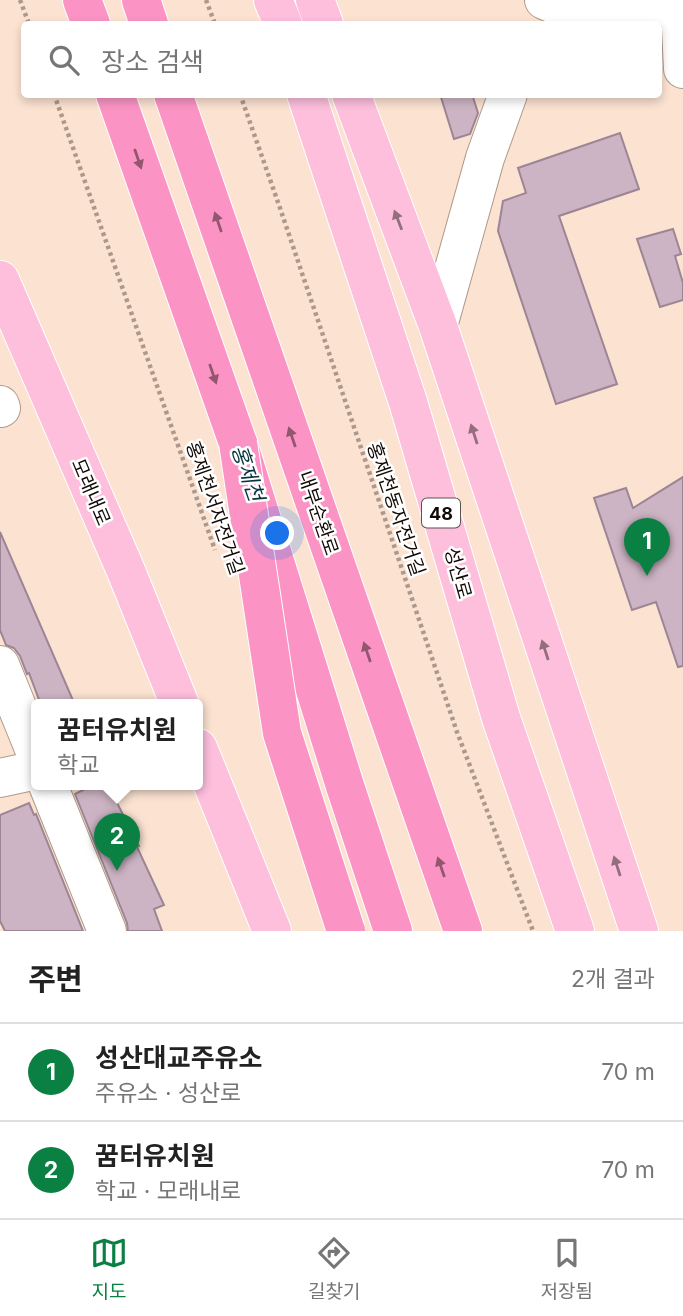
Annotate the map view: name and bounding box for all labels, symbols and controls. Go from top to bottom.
search box [21,21,662,98]
icon: search [45,41,83,79]
text: 장소 검색 [101,46,204,77]
one-way arrow [133,148,144,169]
one-way arrow [392,209,403,230]
one-way arrow [212,211,223,232]
one-way arrow [208,363,219,384]
one-way arrow [468,424,479,445]
one-way arrow [286,426,297,447]
street label: 홍제천서자전거길 [181,438,249,578]
street label: 홍제천동자전거길 [362,439,430,579]
water label: 홍제천 [227,442,270,507]
street label: 모래내로 [67,455,115,529]
street label: 내부순환로 [293,468,343,558]
road number: 48 [422,499,460,528]
your location [260,516,294,550]
pin: 1 [624,518,670,576]
street label: 성산로 [440,545,476,601]
one-way arrow [540,640,550,661]
one-way arrow [361,641,372,662]
popup [31,699,203,790]
text: 꿈터유치원 [57,714,177,745]
text: 학교 [57,751,100,779]
pin: 2 [94,813,140,871]
one-way arrow [435,856,446,877]
one-way arrow [611,856,622,877]
text: 주변 [28,961,83,997]
text: 2개 결과 [571,965,655,993]
text: 성산대교주유소 [95,1042,262,1073]
text: 1 [46,1058,56,1086]
text: 70 m [601,1058,655,1086]
text: 주유소 · 성산로 [95,1079,242,1107]
text: 꿈터유치원 [95,1140,215,1171]
text: 2 [44,1156,58,1184]
text: 70 m [601,1156,655,1184]
text: 학교 · 모래내로 [95,1177,242,1205]
tab: 지도 [90,1234,128,1303]
tab: 길찾기 [308,1234,361,1303]
tab: 저장됨 [541,1234,593,1303]

